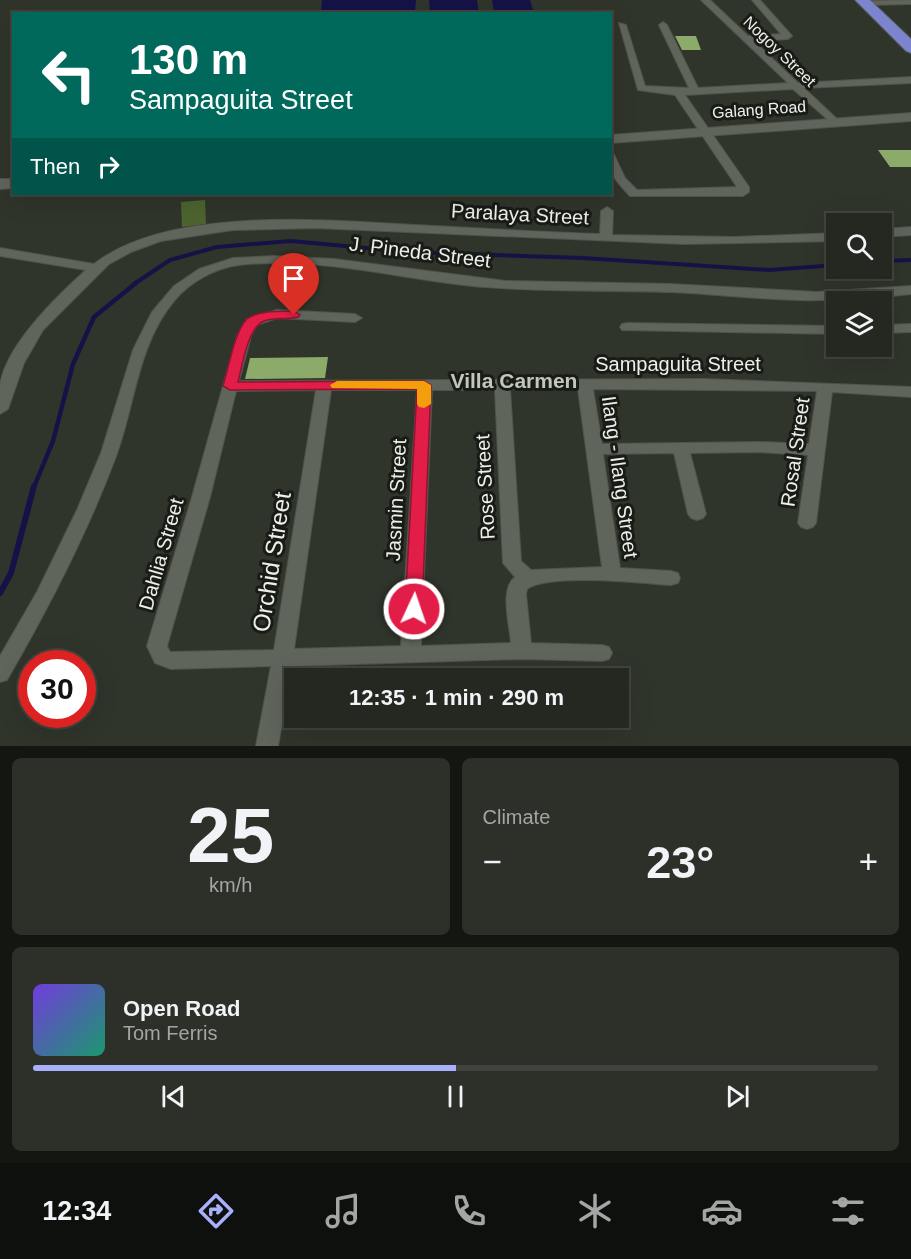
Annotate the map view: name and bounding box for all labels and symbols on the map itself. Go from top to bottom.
street label: Nogoy Street [740,13,820,90]
street label: Galang Road [711,98,807,121]
street label: Paralaya Street [451,199,590,229]
street label: J. Pineda Street [348,232,492,272]
pin [268,253,319,315]
street label: Sampaguita Street [595,353,761,375]
district label: Villa Carmen [451,369,577,392]
street label: Ilang - Ilang Street [598,395,642,560]
street label: Rosal Street [776,396,814,508]
street label: Rose Street [471,433,499,540]
street label: Jasmin Street [382,438,410,562]
street label: Orchid Street [247,490,296,634]
street label: Dahlia Street [134,495,188,613]
position arrow [382,577,446,641]
speed limit sign: 30 [18,650,96,728]

